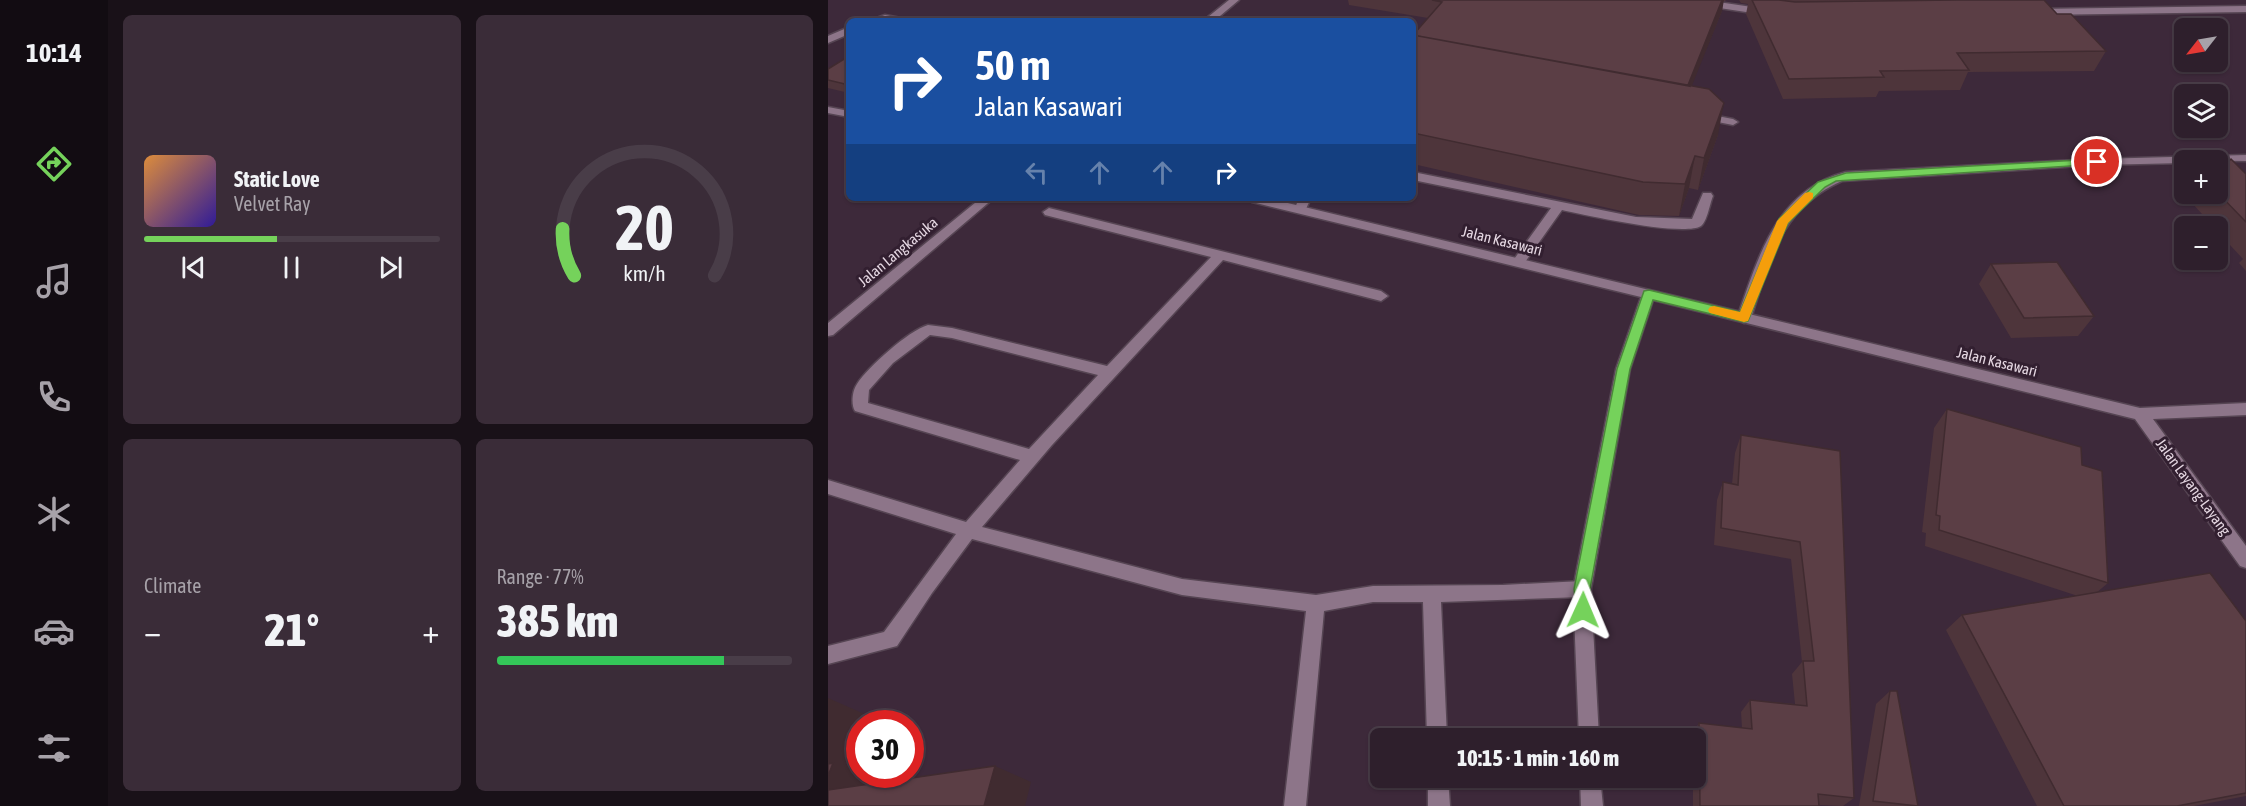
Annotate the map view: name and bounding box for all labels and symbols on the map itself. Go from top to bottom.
north arrow [2174,18,2228,72]
pin [2071,136,2122,187]
street label: Jalan Langkasuka [855,214,941,290]
street label: Jalan Kasawari [1460,222,1544,259]
street label: Jalan Kasawari [1955,343,2039,380]
street label: Jalan Layang-Layang [2153,435,2234,539]
position arrow [1551,578,1615,642]
speed limit sign: 30 [846,710,924,788]

